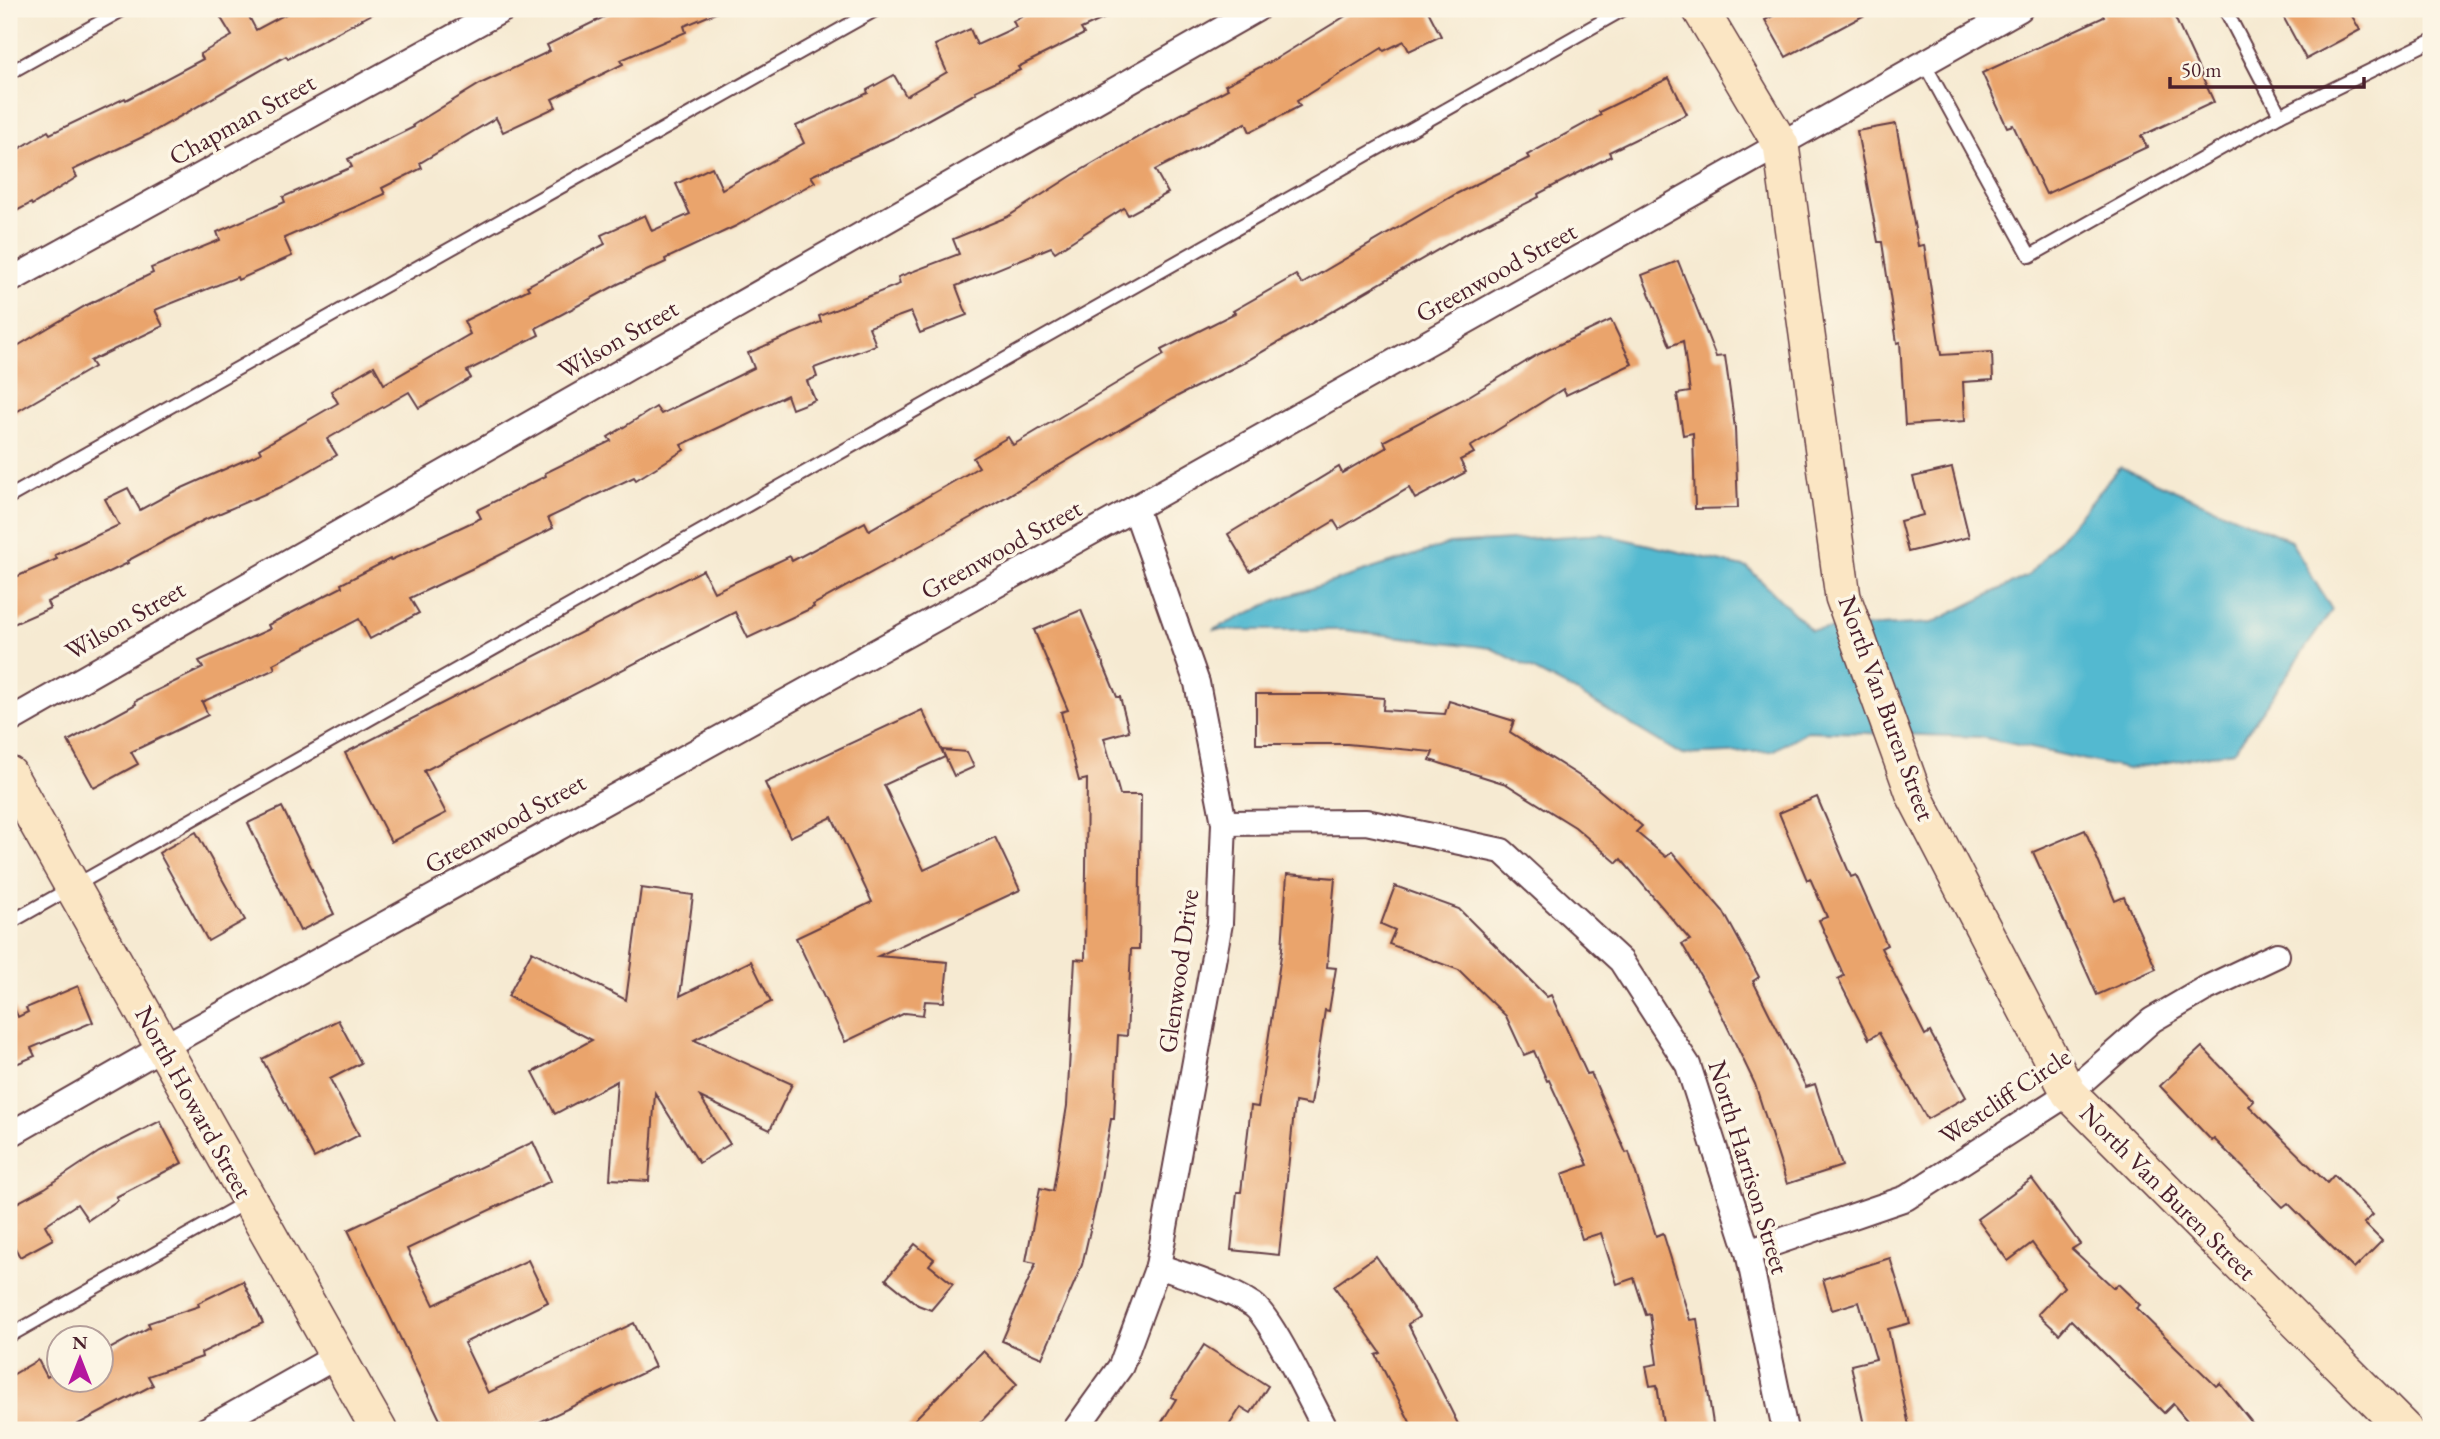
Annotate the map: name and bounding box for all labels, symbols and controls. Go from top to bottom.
scale bar [2170,46,2365,90]
text: 50 m [2181,56,2222,83]
street label: Chapman Street [163,65,321,173]
street label: Greenwood Street [1409,214,1583,330]
street label: Wilson Street [552,291,684,387]
street label: Greenwood Street [914,491,1088,607]
street label: Wilson Street [59,572,191,668]
street label: North Van Buren Street [1831,591,1943,825]
street label: Greenwood Street [418,765,592,881]
street label: Glenwood Drive [1150,887,1206,1055]
street label: North Howard Street [127,1000,261,1204]
street label: Westcliff Circle [1933,1039,2077,1153]
street label: North Harrison Street [1700,1056,1798,1278]
street label: North Van Buren Street [2072,1096,2264,1288]
north arrow [46,1324,116,1394]
text: N [72,1330,88,1355]

